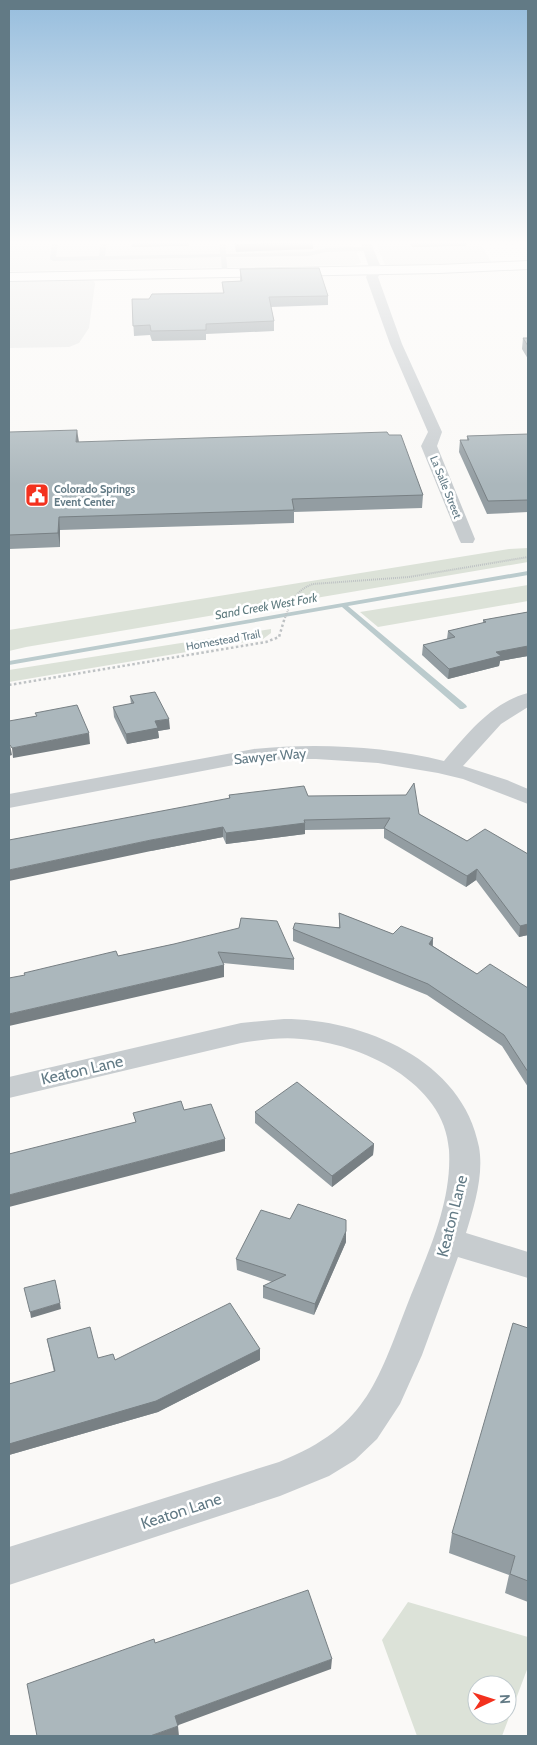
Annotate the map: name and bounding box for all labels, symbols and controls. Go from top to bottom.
street label: La Salle Street [427,454,465,521]
public building icon: Colorado Springs Event Center [24,482,50,508]
place label: Colorado Springs Event Center [54,482,135,509]
water label: Sand Creek West Fork [214,589,319,622]
street label: Homestead Trail [185,627,262,653]
street label: Sawyer Way [233,744,307,768]
street label: Keaton Lane [39,1051,125,1089]
street label: Keaton Lane [433,1173,471,1259]
street label: Keaton Lane [138,1489,224,1533]
north arrow [467,1675,517,1725]
text: N [496,1694,514,1705]

